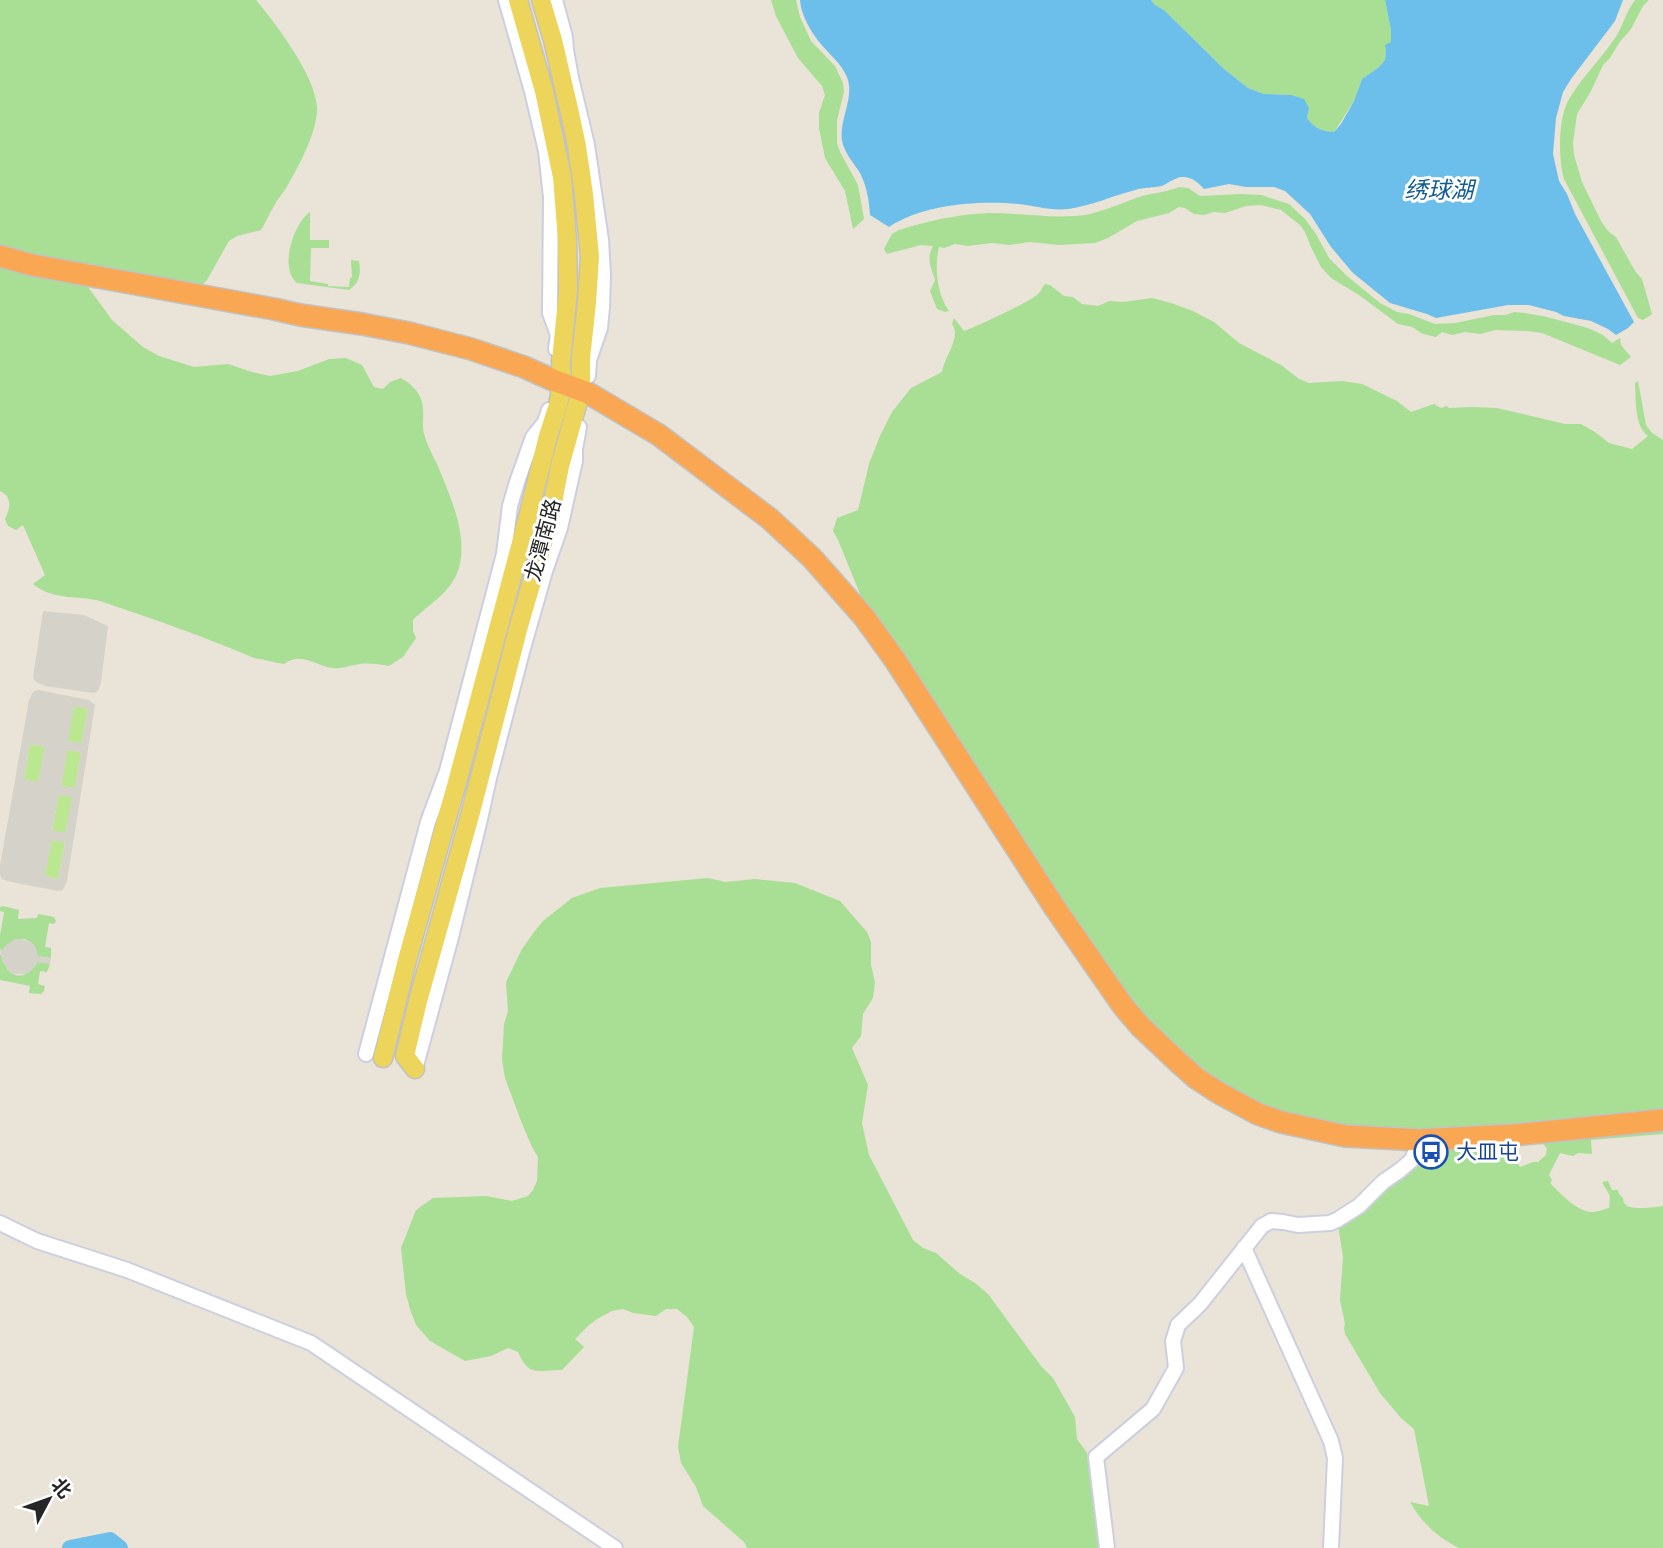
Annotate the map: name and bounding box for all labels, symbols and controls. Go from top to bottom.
water label: 绣球湖 [1405,174,1477,206]
street label: 龙潭南路 [518,496,567,584]
bus stop icon: 大皿屯 [1412,1133,1450,1171]
place label: 大皿屯 [1456,1137,1519,1166]
north arrow [14,1464,84,1534]
text: 北 [45,1472,78,1504]

